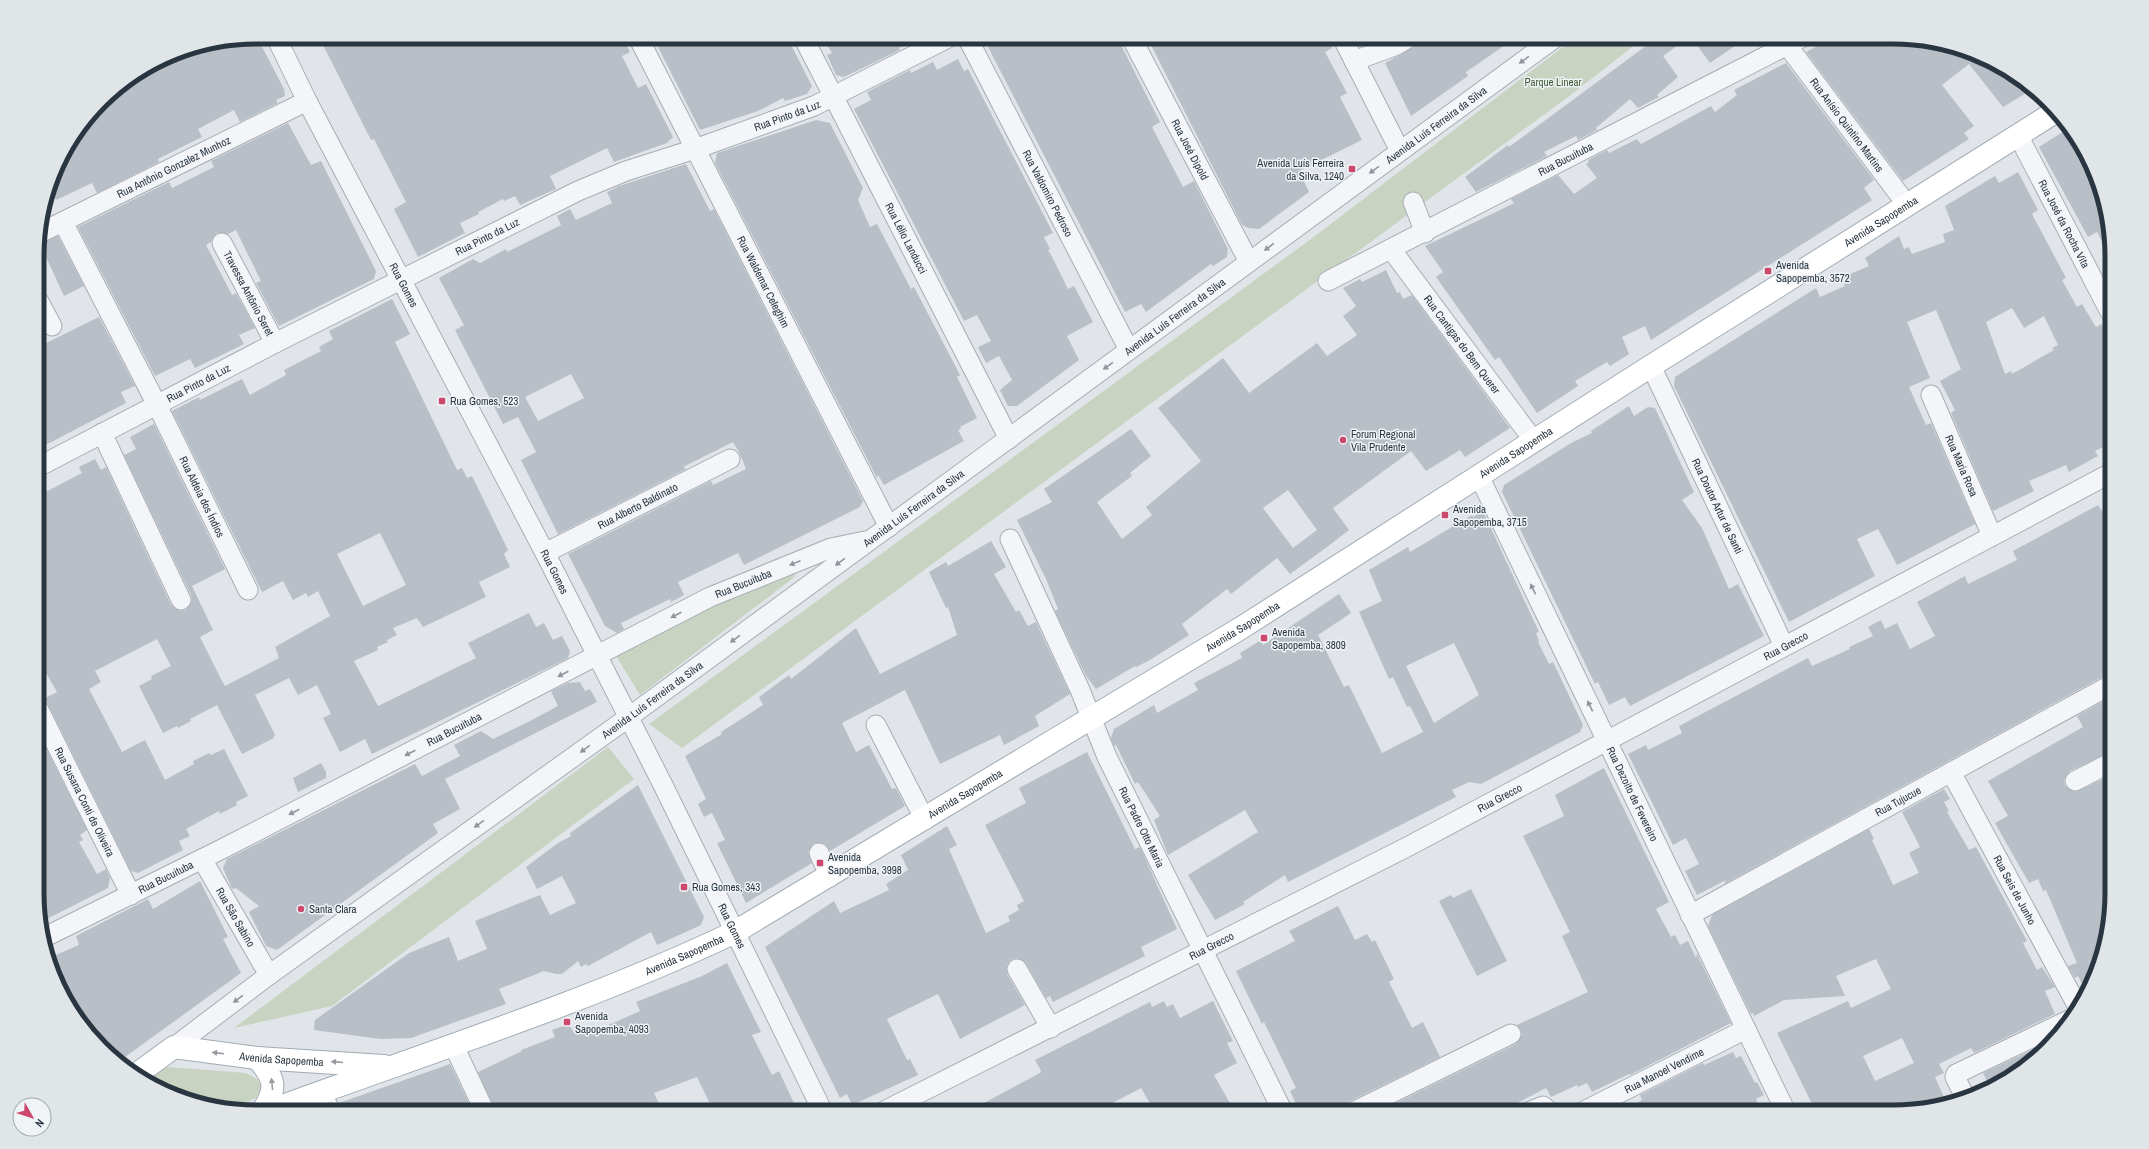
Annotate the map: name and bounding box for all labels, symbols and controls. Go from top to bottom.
one-way arrow [1519,56,1530,64]
park label: Parque Linear [1524,75,1582,89]
street label: Rua Anísio Quintino Martins [1807,75,1887,175]
street label: Avenida Luís Ferreira da Silva [1382,83,1489,167]
street label: Rua Pinto da Luz [752,97,823,134]
street label: Rua José Dipold [1168,117,1212,182]
street label: Rua Antônio Gonzalez Munhoz [114,133,233,201]
street label: Rua Bucuituba [1536,139,1595,179]
street label: Rua Valdomiro Pedroso [1020,148,1076,239]
place label: Avenida Luís Ferreira da Silva, 1240 [1256,156,1344,183]
marker: Avenida Luís Ferreira da Silva, 1240 [1347,164,1357,174]
one-way arrow [1369,166,1379,174]
street label: Rua José da Rocha Vita [2035,177,2093,270]
street label: Avenida Sapopemba [1841,193,1920,250]
street label: Rua Lélio Landucci [882,200,930,276]
street label: Rua Pinto da Luz [453,214,522,258]
street label: Rua Waldemar Celeghim [734,234,793,330]
one-way arrow [1264,243,1275,251]
street label: Travessa Antônio Seret [220,248,277,339]
place label: Avenida Sapopemba, 3572 [1775,258,1850,285]
street label: Rua Gomes [386,260,422,310]
marker: Avenida Sapopemba, 3572 [1763,266,1773,276]
street label: Avenida Luís Ferreira da Silva [1121,275,1228,359]
street label: Rua Cantigas do Bem Querer [1421,292,1503,397]
street label: Rua Pinto da Luz [164,360,233,405]
one-way arrow [1103,361,1114,370]
place label: Rua Gomes, 523 [450,394,518,408]
marker: Rua Gomes, 523 [437,396,447,406]
street label: Avenida Sapopemba [1476,424,1555,482]
place label: Forum Regional Vila Prudente [1351,427,1415,454]
street label: Rua Maria Rosa [1942,433,1981,499]
marker: Forum Regional Vila Prudente [1338,435,1348,445]
street label: Rua Aldeia dos Índios [176,454,228,540]
street label: Rua Doutor Artur de Santi [1689,456,1746,556]
street label: Avenida Luís Ferreira da Silva [859,467,967,551]
street label: Rua Alberto Baldinato [595,480,680,532]
place label: Avenida Sapopemba, 3715 [1452,502,1527,529]
marker: Avenida Sapopemba, 3715 [1440,510,1450,520]
street label: Rua Gomes [537,547,572,597]
one-way arrow [835,558,846,566]
one-way arrow [789,560,800,566]
street label: Rua Bucuituba [713,566,774,601]
one-way arrow [1530,583,1536,594]
street label: Avenida Sapopemba [1202,598,1282,655]
one-way arrow [670,612,682,618]
place label: Avenida Sapopemba, 3809 [1271,625,1346,652]
street label: Rua Grecco [1761,628,1810,663]
marker: Avenida Sapopemba, 3809 [1259,633,1269,643]
one-way arrow [730,635,741,643]
street label: Avenida Luís Ferreira da Silva [598,658,706,742]
one-way arrow [557,671,569,677]
one-way arrow [1587,700,1593,712]
street label: Rua Bucuituba [424,709,484,749]
one-way arrow [580,744,590,752]
street label: Rua Dezoito de Fevereiro [1604,744,1661,844]
street label: Rua Susana Conti de Oliveira [52,745,118,859]
one-way arrow [404,750,416,756]
street label: Avenida Sapopemba [924,766,1005,822]
street label: Rua Grecco [1475,780,1524,815]
street label: Rua Tujucue [1872,783,1923,819]
street label: Rua Padre Otto Maria [1116,784,1168,870]
one-way arrow [288,809,300,815]
one-way arrow [474,820,485,828]
place label: Avenida Sapopemba, 3998 [827,850,902,877]
street label: Rua Seis de Junho [1990,853,2039,927]
street label: Rua Bucuituba [136,857,196,897]
marker: Avenida Sapopemba, 3998 [815,858,825,868]
place label: Rua Gomes, 343 [692,880,760,894]
marker: Rua Gomes, 343 [679,882,689,892]
street label: Rua São Sabino [213,885,258,949]
street label: Rua Gomes [715,901,749,951]
place label: Santa Clara [309,902,357,916]
marker: Santa Clara [296,904,306,914]
street label: Rua Grecco [1187,929,1236,963]
street label: Avenida Sapopemba [642,931,726,979]
one-way arrow [233,995,243,1003]
place label: Avenida Sapopemba, 4093 [574,1009,649,1036]
marker: Avenida Sapopemba, 4093 [562,1017,572,1027]
street label: Rua Manoel Vendime [1622,1045,1706,1096]
street label: Avenida Sapopemba [238,1049,324,1069]
one-way arrow [212,1050,224,1056]
one-way arrow [331,1059,343,1066]
one-way arrow [268,1078,275,1090]
north arrow [12,1097,52,1137]
text: N [32,1116,47,1130]

